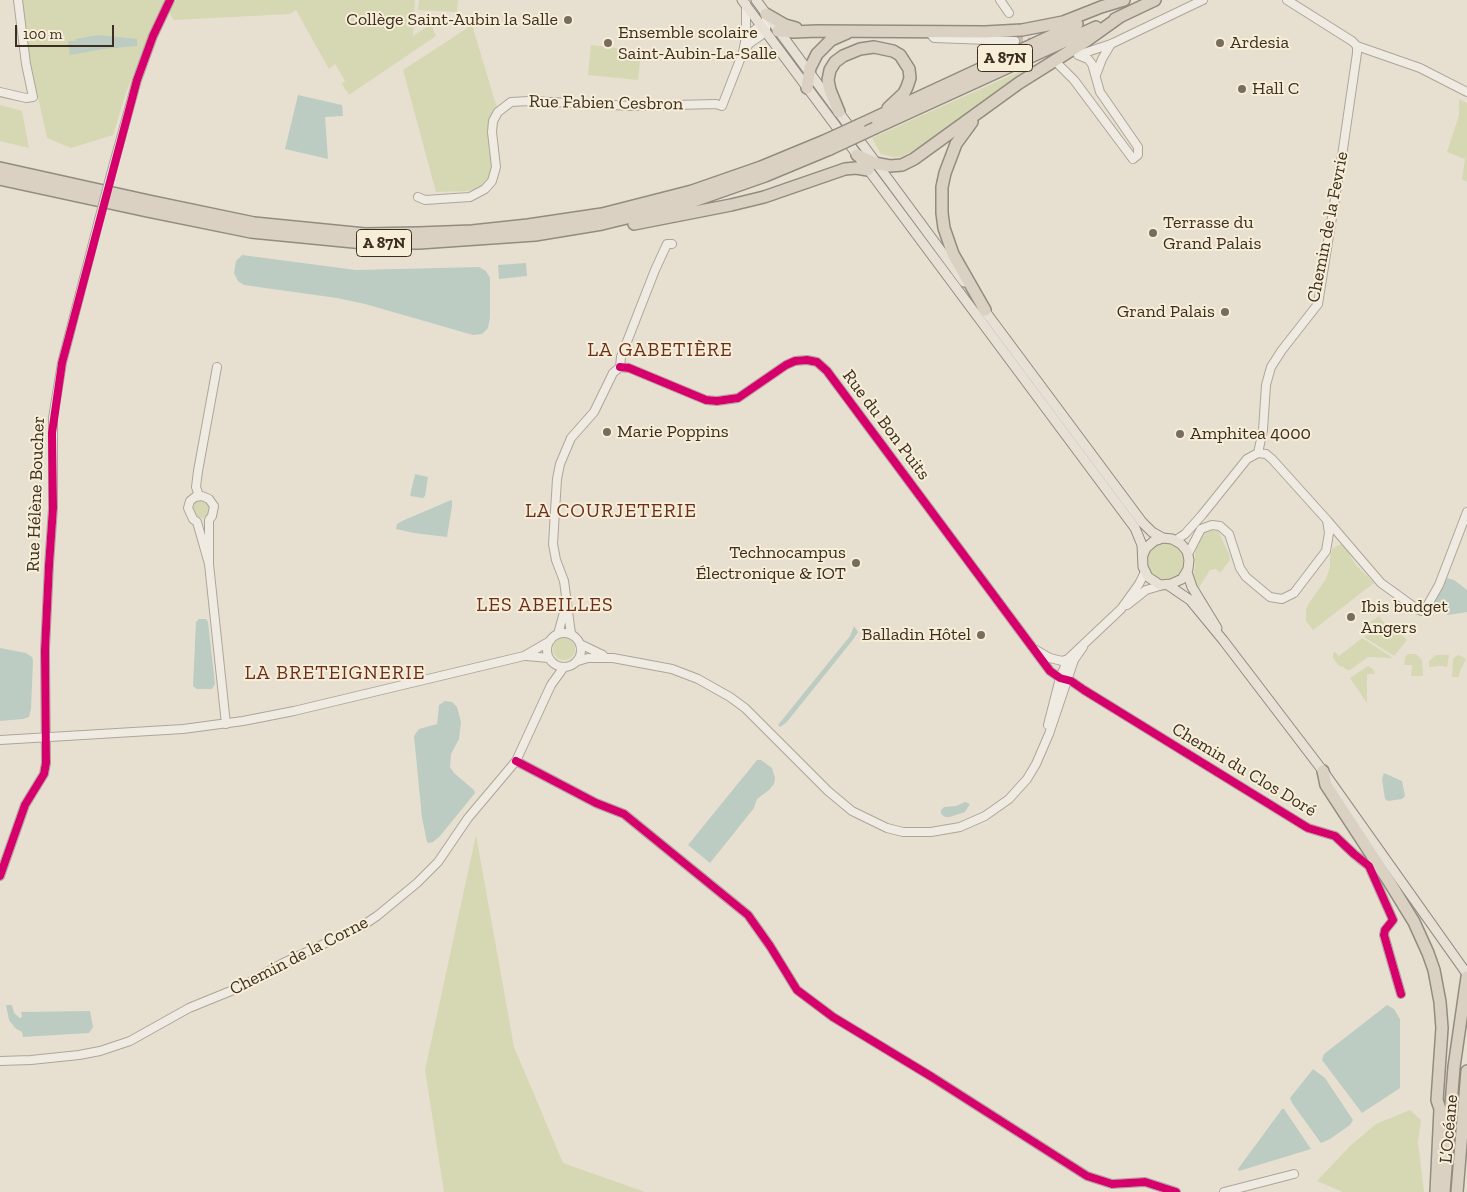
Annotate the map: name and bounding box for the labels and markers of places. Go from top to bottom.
place label: Collège Saint-Aubin la Salle [346,9,558,31]
marker: Collège Saint-Aubin la Salle [562,14,574,26]
place label: Ensemble scolaire Saint-Aubin-La-Salle [618,22,777,64]
place label: Ardesia [1230,32,1289,54]
marker: Ensemble scolaire Saint-Aubin-La-Salle [602,37,614,49]
marker: Ardesia [1214,37,1226,49]
place label: Hall C [1252,78,1299,100]
marker: Hall C [1236,83,1248,95]
place label: Terrasse du Grand Palais [1163,212,1261,254]
marker: Terrasse du Grand Palais [1147,227,1159,239]
place label: Grand Palais [1117,301,1215,323]
marker: Grand Palais [1219,306,1231,318]
place label: Marie Poppins [617,421,729,443]
place label: Amphitea 4000 [1190,423,1311,445]
marker: Marie Poppins [601,426,613,438]
marker: Amphitea 4000 [1174,428,1186,440]
place label: Technocampus Électronique & IOT [696,542,846,584]
marker: Technocampus Électronique & IOT [850,557,862,569]
place label: Ibis budget Angers [1361,596,1448,638]
marker: Ibis budget Angers [1345,611,1357,623]
place label: Balladin Hôtel [862,624,971,646]
marker: Balladin Hôtel [975,629,987,641]

